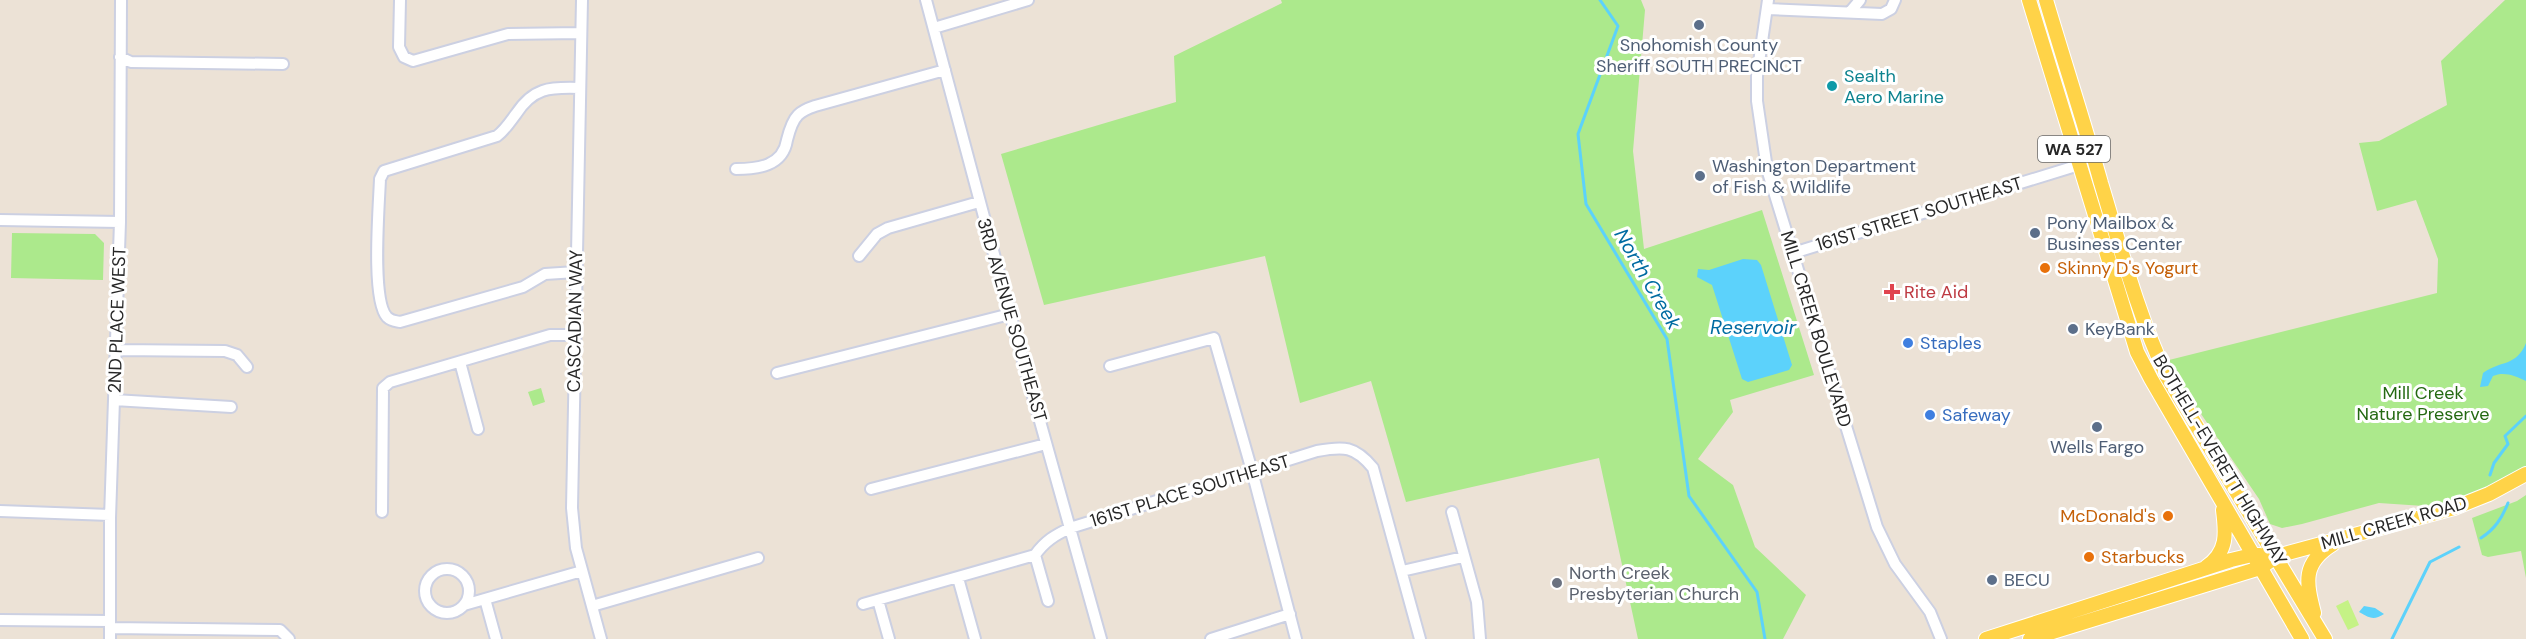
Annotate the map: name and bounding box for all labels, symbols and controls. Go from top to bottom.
marker: Snohomish County Sheriff SOUTH PRECINCT [1692,18,1706,32]
place label: Snohomish County Sheriff SOUTH PRECINCT [1596,33,1802,78]
place label: Sealth Aero Marine [1844,64,1944,109]
marker: Sealth Aero Marine [1825,79,1839,93]
road number: WA 527 [2038,136,2110,162]
place label: Washington Department of Fish & Wildlife [1712,154,1916,199]
marker: Washington Department of Fish & Wildlife [1693,169,1707,183]
street label: 161ST STREET SOUTHEAST [1813,171,2025,257]
place label: Pony Mailbox & Business Center [2047,211,2182,256]
street label: 3RD AVENUE SOUTHEAST [971,215,1053,425]
water label: North Creek [1609,224,1688,335]
marker: Pony Mailbox & Business Center [2028,226,2042,240]
street label: MILL CREEK BOULEVARD [1775,228,1857,430]
street label: 2ND PLACE WEST [102,246,132,394]
street label: CASCADIAN WAY [562,249,588,392]
place label: Skinny D's Yogurt [2057,256,2198,280]
marker: Skinny D's Yogurt [2038,261,2052,275]
place label: Rite Aid [1904,280,1968,304]
marker: Rite Aid [1885,285,1899,299]
water label: Reservoir [1710,314,1797,340]
place label: KeyBank [2085,317,2155,341]
marker: KeyBank [2066,322,2080,336]
place label: Staples [1920,331,1982,355]
marker: Staples [1901,336,1915,350]
street label: BOTHELL-EVERETT HIGHWAY [2147,350,2293,570]
park label: Mill Creek Nature Preserve [2357,381,2489,426]
place label: Safeway [1942,403,2011,427]
marker: Safeway [1923,408,1937,422]
marker: Wells Fargo [2090,420,2104,434]
place label: Wells Fargo [2050,435,2144,459]
street label: 161ST PLACE SOUTHEAST [1087,449,1293,533]
street label: MILL CREEK ROAD [2318,491,2470,555]
place label: McDonald's [2060,504,2156,528]
marker: McDonald's [2161,509,2175,523]
place label: Starbucks [2101,545,2184,569]
marker: Starbucks [2082,550,2096,564]
place label: North Creek Presbyterian Church [1569,561,1739,606]
place label: BECU [2004,568,2050,592]
marker: BECU [1985,573,1999,587]
marker: North Creek Presbyterian Church [1550,576,1564,590]

